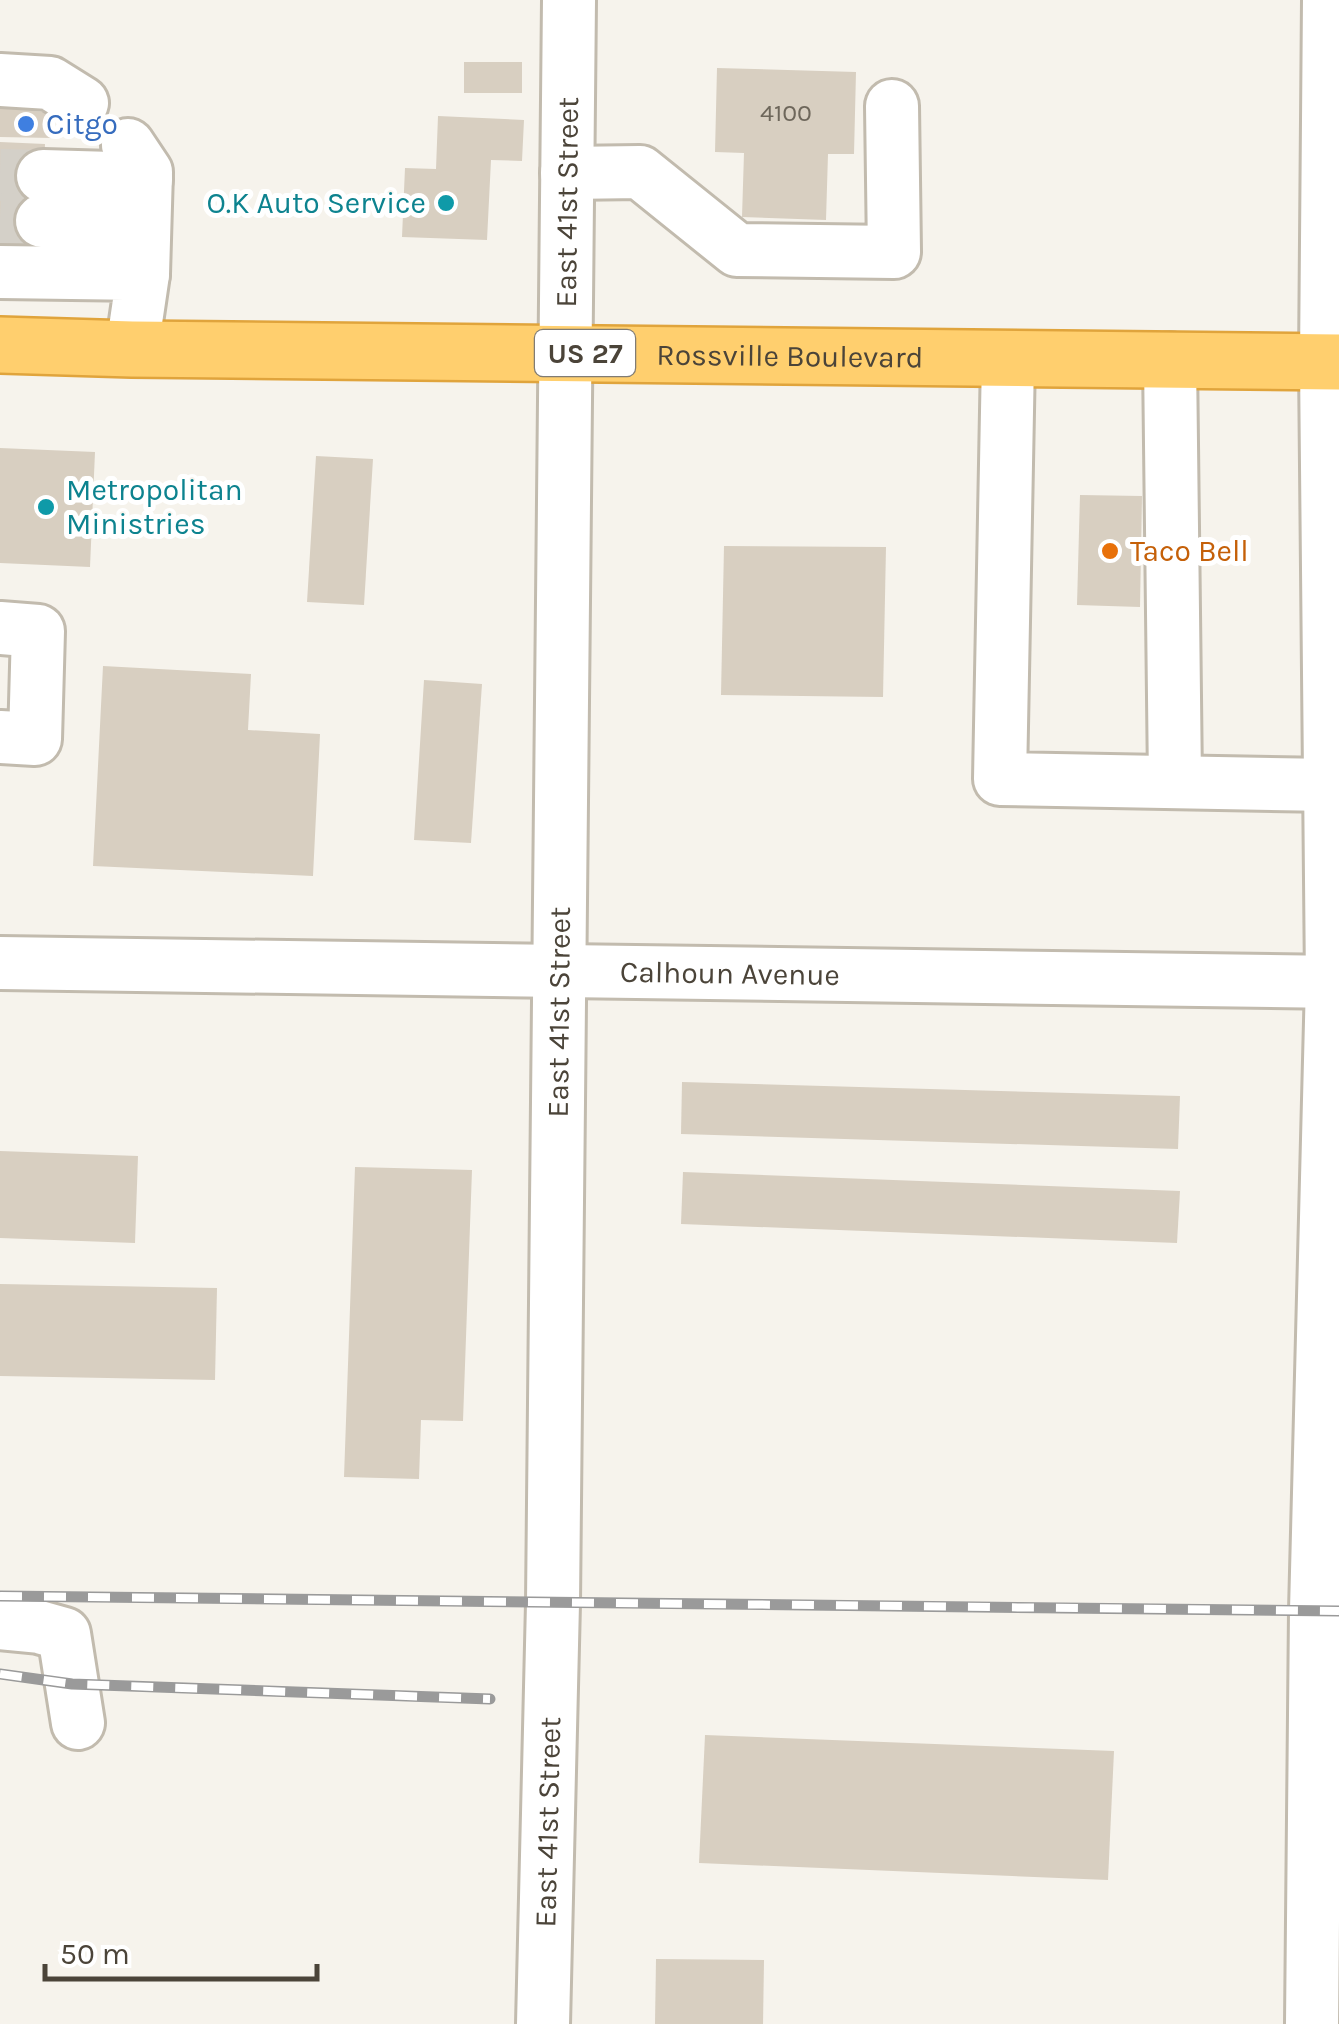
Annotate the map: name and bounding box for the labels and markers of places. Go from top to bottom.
place label: Citgo [46,106,118,142]
marker: Citgo [15,113,37,135]
place label: O.K Auto Service [206,185,426,221]
marker: O.K Auto Service [435,192,457,214]
place label: Metropolitan Ministries [66,472,243,542]
marker: Metropolitan Ministries [35,496,57,518]
place label: Taco Bell [1130,533,1249,569]
marker: Taco Bell [1099,540,1121,562]

